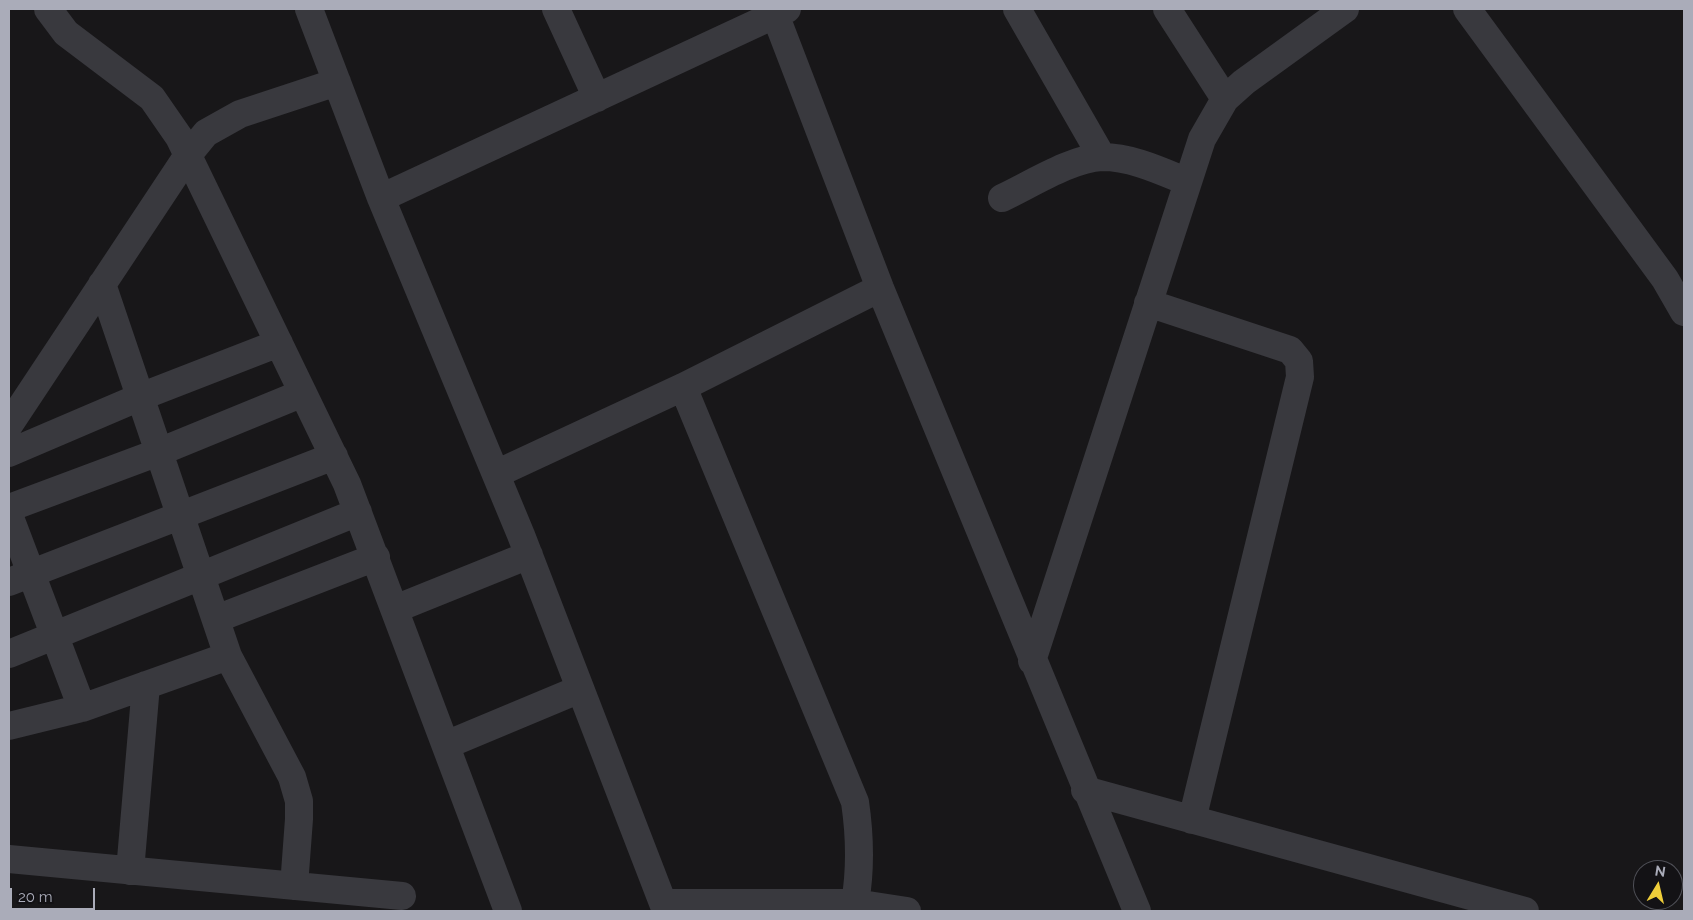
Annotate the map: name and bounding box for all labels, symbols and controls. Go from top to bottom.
north arrow [1633,860,1683,910]
text: N [1654,862,1667,880]
scale bar [12,878,98,910]
text: 20 m [18,888,53,906]

